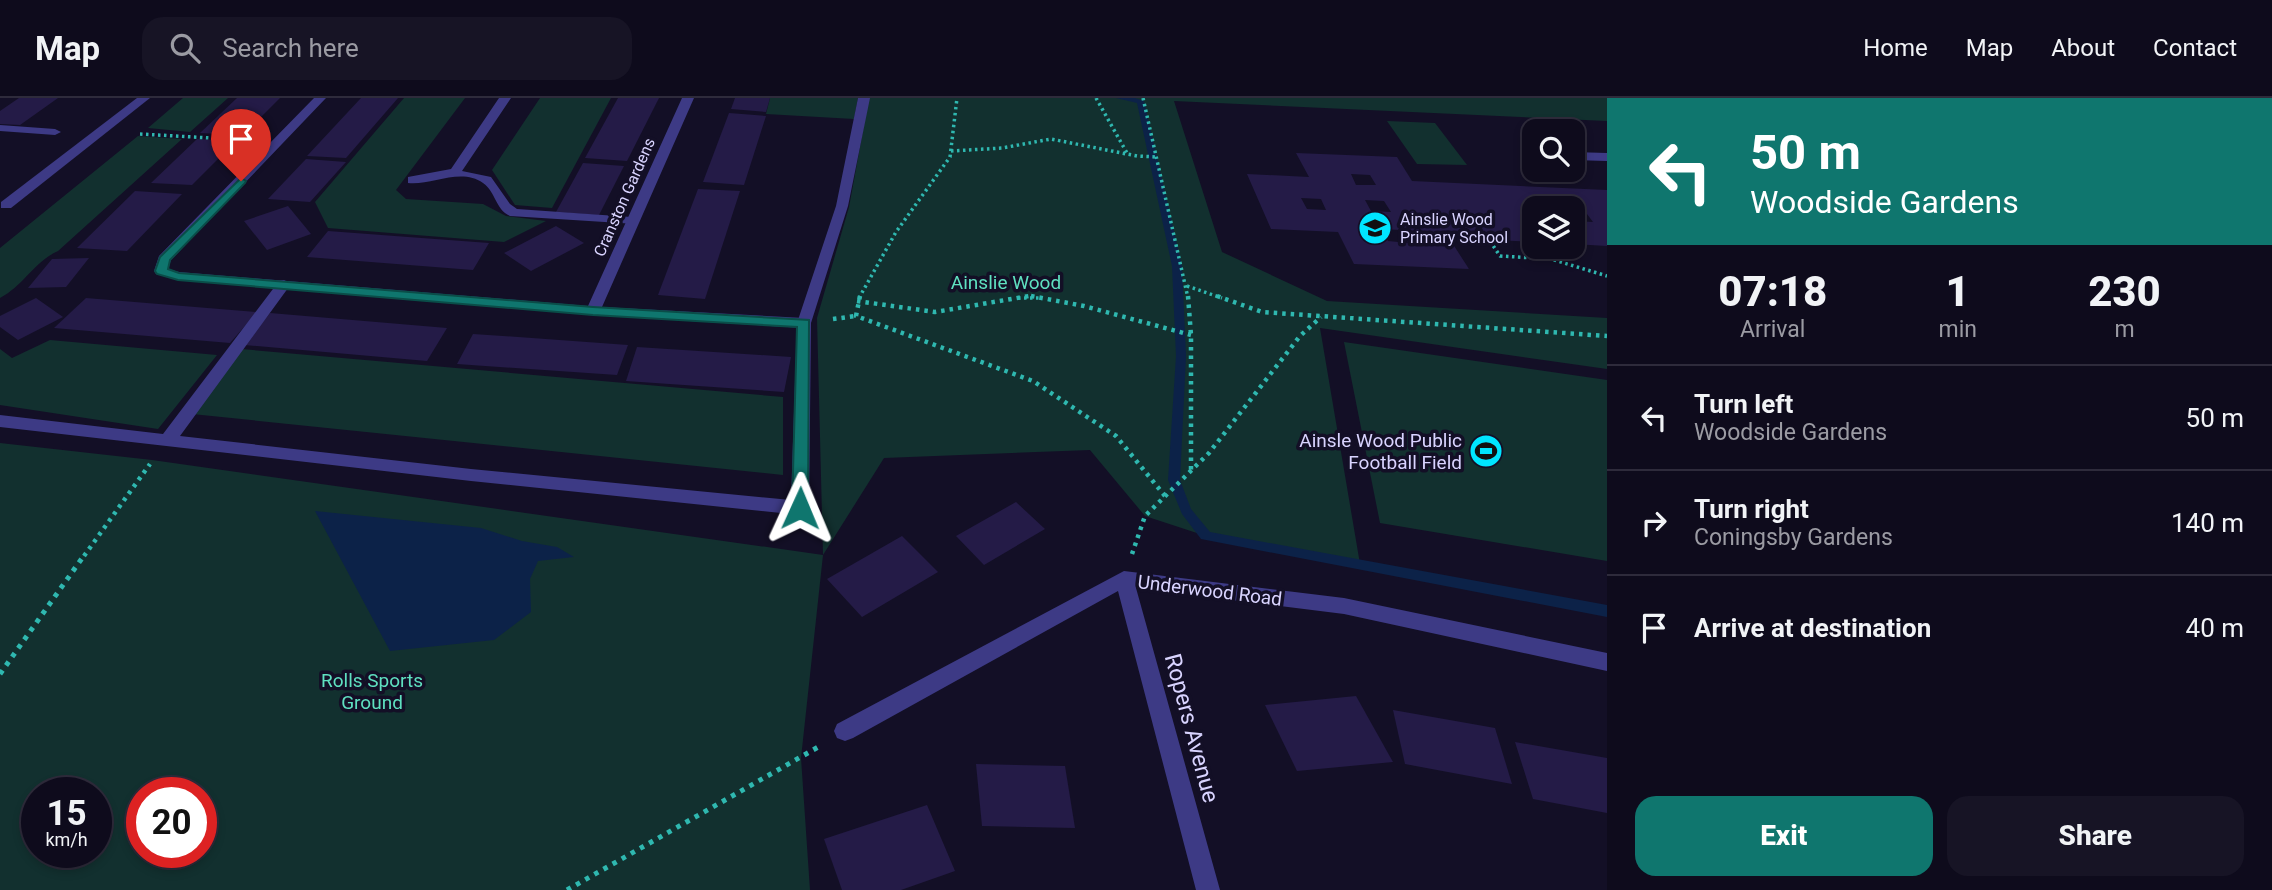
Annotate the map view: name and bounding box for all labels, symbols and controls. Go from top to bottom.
search box [142,17,632,80]
text: Map [35,29,100,68]
icon: search [166,29,204,67]
text: Search here [222,33,359,63]
text: Home [1863,34,1928,62]
text: Map [1966,34,2013,62]
text: About [2051,34,2115,62]
text: Contact [2153,34,2237,62]
pin [211,109,271,181]
map controls [1522,119,1585,259]
button: search [1522,119,1585,182]
icon: arrive [222,120,260,158]
text: 50 m [1750,124,1861,181]
icon: left [1635,126,1726,217]
street label: Cranston Gardens [590,135,659,259]
text: Woodside Gardens [1750,183,2019,221]
button: layers [1522,196,1585,259]
school or university icon: Ainslie Wood Primary School [1356,209,1394,247]
place label: Ainslie Wood Primary School [1400,210,1508,247]
text: 07:18 [1718,267,1827,316]
text: 1 [1946,267,1970,316]
text: 230 [2088,267,2161,316]
park label: Ainslie Wood [951,271,1061,294]
text: Arrival [1740,316,1805,343]
text: min [1938,316,1977,343]
text: m [2114,316,2135,343]
text: Turn left [1694,389,1793,419]
icon: left [1635,399,1673,437]
text: 50 m [2186,403,2244,433]
text: Woodside Gardens [1694,419,1887,446]
place label: Ainsle Wood Public Football Field [1299,429,1462,474]
sports icon: Ainsle Wood Public Football Field [1467,432,1505,470]
position arrow [763,471,837,545]
text: Turn right [1694,494,1809,524]
icon: right [1635,504,1673,542]
text: 140 m [2171,508,2244,538]
text: Coningsby Gardens [1694,524,1893,551]
street label: Underwood Road [1136,570,1283,611]
icon: arrive [1635,609,1673,647]
text: Arrive at destination [1694,613,1931,643]
text: 40 m [2186,613,2244,643]
street label: Ropers Avenue [1159,651,1224,806]
park label: Rolls Sports Ground [321,669,423,714]
speed limit sign: 20 [126,777,217,868]
text: 15 [46,793,87,834]
button: Exit [1635,796,1933,876]
button: Share [1947,796,2244,876]
text: km/h [45,829,88,850]

